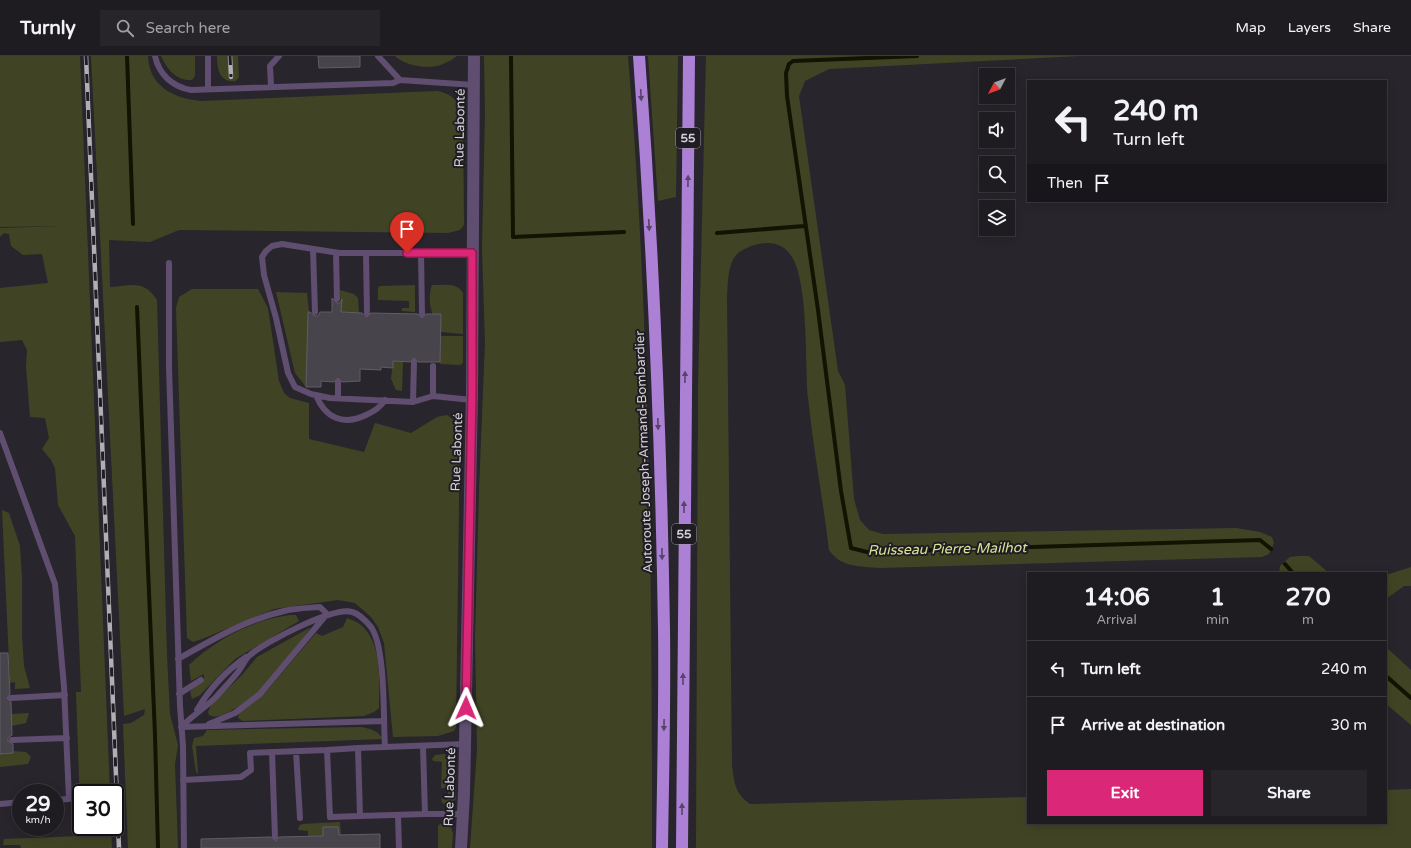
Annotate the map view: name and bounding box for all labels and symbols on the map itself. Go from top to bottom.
north arrow [979,68,1015,104]
street label: Rue Labonté [451,88,469,168]
one-way arrow [638,89,645,101]
road number: 55 [676,128,700,148]
one-way arrow [684,175,691,187]
pin [390,212,424,253]
one-way arrow [645,219,652,231]
street label: Autoroute Joseph-Armand-Bombardier [632,330,656,573]
one-way arrow [682,370,688,383]
street label: Rue Labonté [448,412,466,492]
one-way arrow [655,418,661,431]
one-way arrow [681,500,687,513]
road number: 55 [672,524,696,544]
water label: Ruisseau Pierre-Mailhot [867,539,1028,559]
one-way arrow [659,548,665,561]
one-way arrow [680,672,686,685]
position arrow [445,687,487,729]
one-way arrow [660,719,667,731]
street label: Rue Labonté [441,747,459,827]
speed limit sign: 30 [72,784,124,836]
one-way arrow [679,802,685,815]

